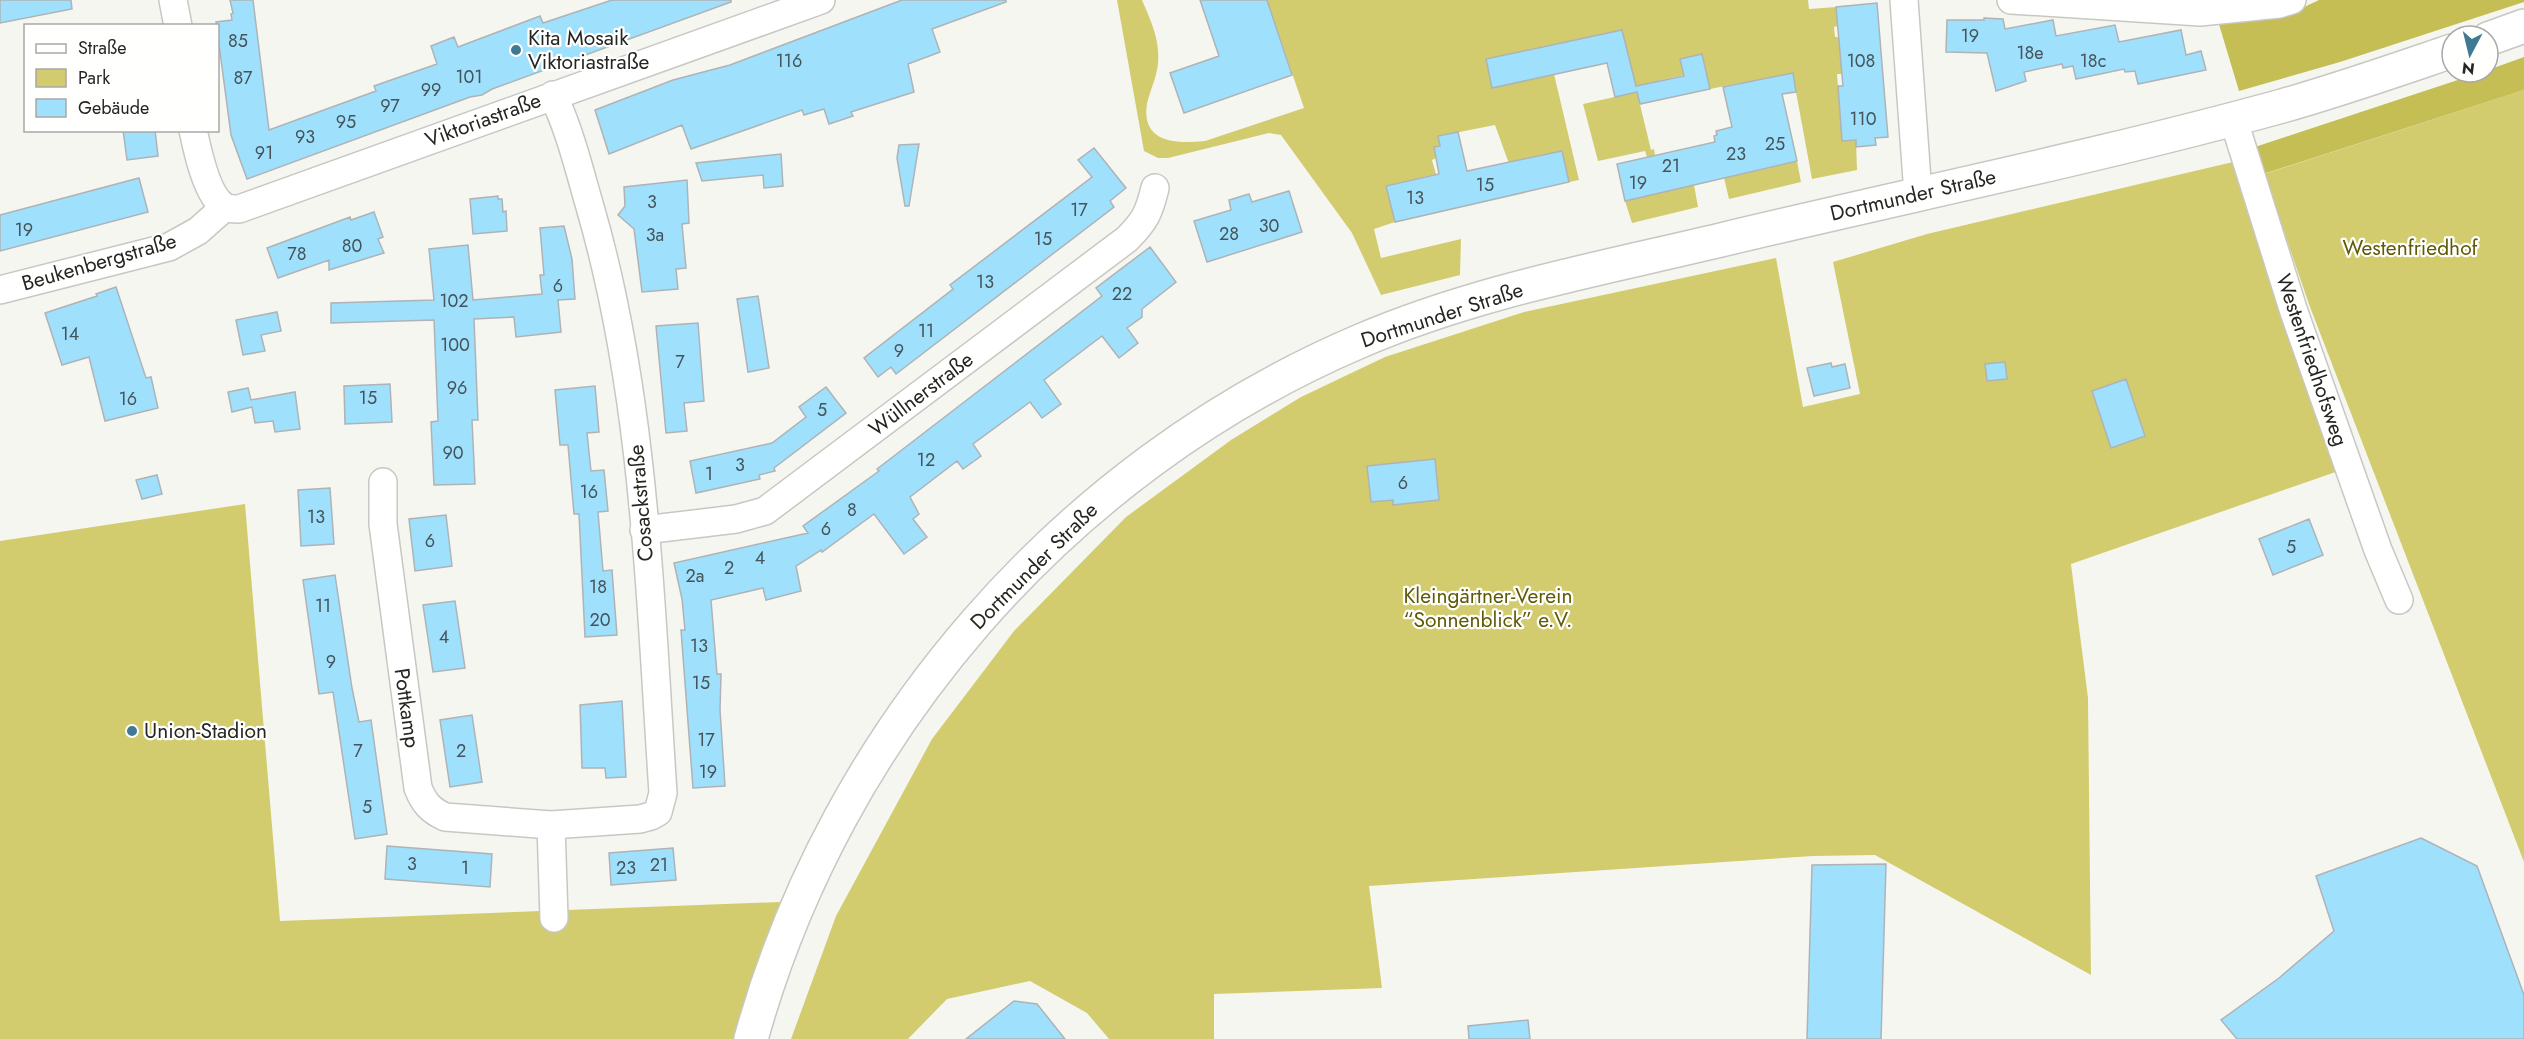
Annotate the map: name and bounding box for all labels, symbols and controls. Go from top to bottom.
place label: Kita Mosaik Viktoriastraße [528,23,650,77]
house number: 19 [1961,23,1979,49]
legend [24,24,219,132]
north arrow [2440,24,2500,84]
house number: 85 [228,28,248,54]
text: Straße [78,35,126,61]
house number: 18e [2016,40,2044,66]
marker: Kita Mosaik Viktoriastraße [509,43,523,57]
house number: 116 [776,48,802,74]
house number: 108 [1847,48,1875,74]
house number: 18c [2080,48,2106,74]
text: N [2461,56,2476,81]
house number: 101 [456,64,483,90]
text: Park [78,65,110,91]
house number: 87 [233,65,253,91]
house number: 99 [421,77,441,103]
street label: Viktoriastraße [421,85,545,155]
house number: 97 [380,93,400,119]
text: Gebäude [78,95,149,121]
house number: 110 [1850,106,1877,132]
house number: 95 [336,109,356,135]
house number: 93 [295,124,315,150]
house number: 25 [1765,131,1785,157]
house number: 91 [255,140,273,166]
house number: 23 [1726,141,1746,167]
house number: 21 [1662,153,1680,179]
street label: Dortmunder Straße [1827,161,1999,229]
house number: 19 [1629,170,1647,196]
house number: 15 [1476,172,1494,198]
house number: 13 [1406,185,1424,211]
house number: 3 [647,189,657,215]
house number: 17 [1070,197,1088,223]
house number: 30 [1259,213,1280,239]
house number: 19 [15,217,33,243]
house number: 28 [1219,221,1239,247]
house number: 3a [646,222,664,248]
street label: Beukenbergstraße [18,226,180,298]
house number: 15 [1034,226,1052,252]
house number: 80 [342,233,363,259]
park label: Westenfriedhof [2342,233,2479,263]
house number: 78 [287,241,307,267]
house number: 13 [976,269,994,295]
street label: Westenfriedhofsweg [2268,270,2356,450]
house number: 6 [553,273,563,299]
street label: Dortmunder Straße [1357,275,1527,355]
house number: 22 [1112,281,1132,307]
house number: 102 [439,288,469,314]
house number: 11 [918,318,934,344]
house number: 14 [61,321,79,347]
house number: 100 [440,332,470,358]
house number: 9 [894,338,904,364]
street label: Wüllnerstraße [862,345,980,443]
house number: 7 [675,349,685,375]
house number: 96 [447,375,467,401]
house number: 15 [359,385,377,411]
house number: 16 [119,386,137,412]
house number: 5 [817,397,827,423]
house number: 90 [442,440,464,466]
street label: Cosackstraße [621,443,661,563]
house number: 12 [917,447,935,473]
house number: 3 [735,452,745,478]
house number: 1 [705,461,713,487]
house number: 6 [1398,470,1408,496]
house number: 16 [580,479,598,505]
street label: Dortmunder Straße [964,495,1105,636]
house number: 8 [847,497,857,523]
house number: 13 [307,504,325,530]
house number: 6 [821,516,831,542]
house number: 6 [425,528,435,554]
house number: 5 [2286,534,2296,560]
house number: 4 [755,545,765,571]
house number: 2 [724,555,734,581]
house number: 2a [686,563,704,589]
house number: 18 [589,574,607,600]
park label: Kleingärtner-Verein “Sonnenblick” e.V. [1403,581,1573,635]
house number: 11 [315,593,331,619]
house number: 20 [589,607,611,633]
house number: 4 [439,624,449,650]
house number: 13 [690,633,708,659]
house number: 9 [326,649,336,675]
street label: Pottkamp [387,666,427,750]
house number: 15 [692,670,710,696]
place label: Union-Stadion [144,716,267,746]
marker: Union-Stadion [125,724,139,738]
house number: 17 [697,727,715,753]
house number: 7 [353,738,363,764]
house number: 2 [456,738,466,764]
house number: 19 [699,759,717,785]
house number: 5 [362,794,372,820]
house number: 3 [407,851,417,877]
house number: 21 [650,852,668,878]
house number: 1 [461,855,469,881]
house number: 23 [616,855,636,881]

